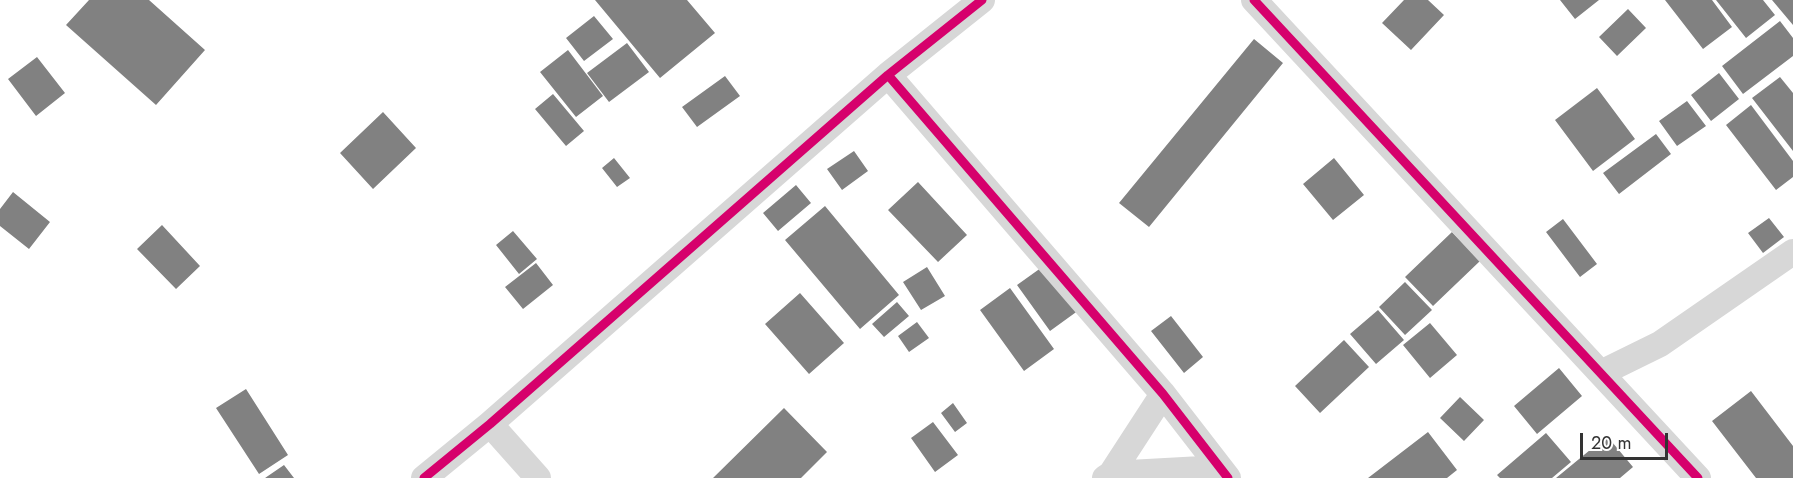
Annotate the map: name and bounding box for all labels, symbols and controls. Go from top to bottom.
scale bar [1583,421,1672,459]
text: 20 m [1591,430,1631,456]

